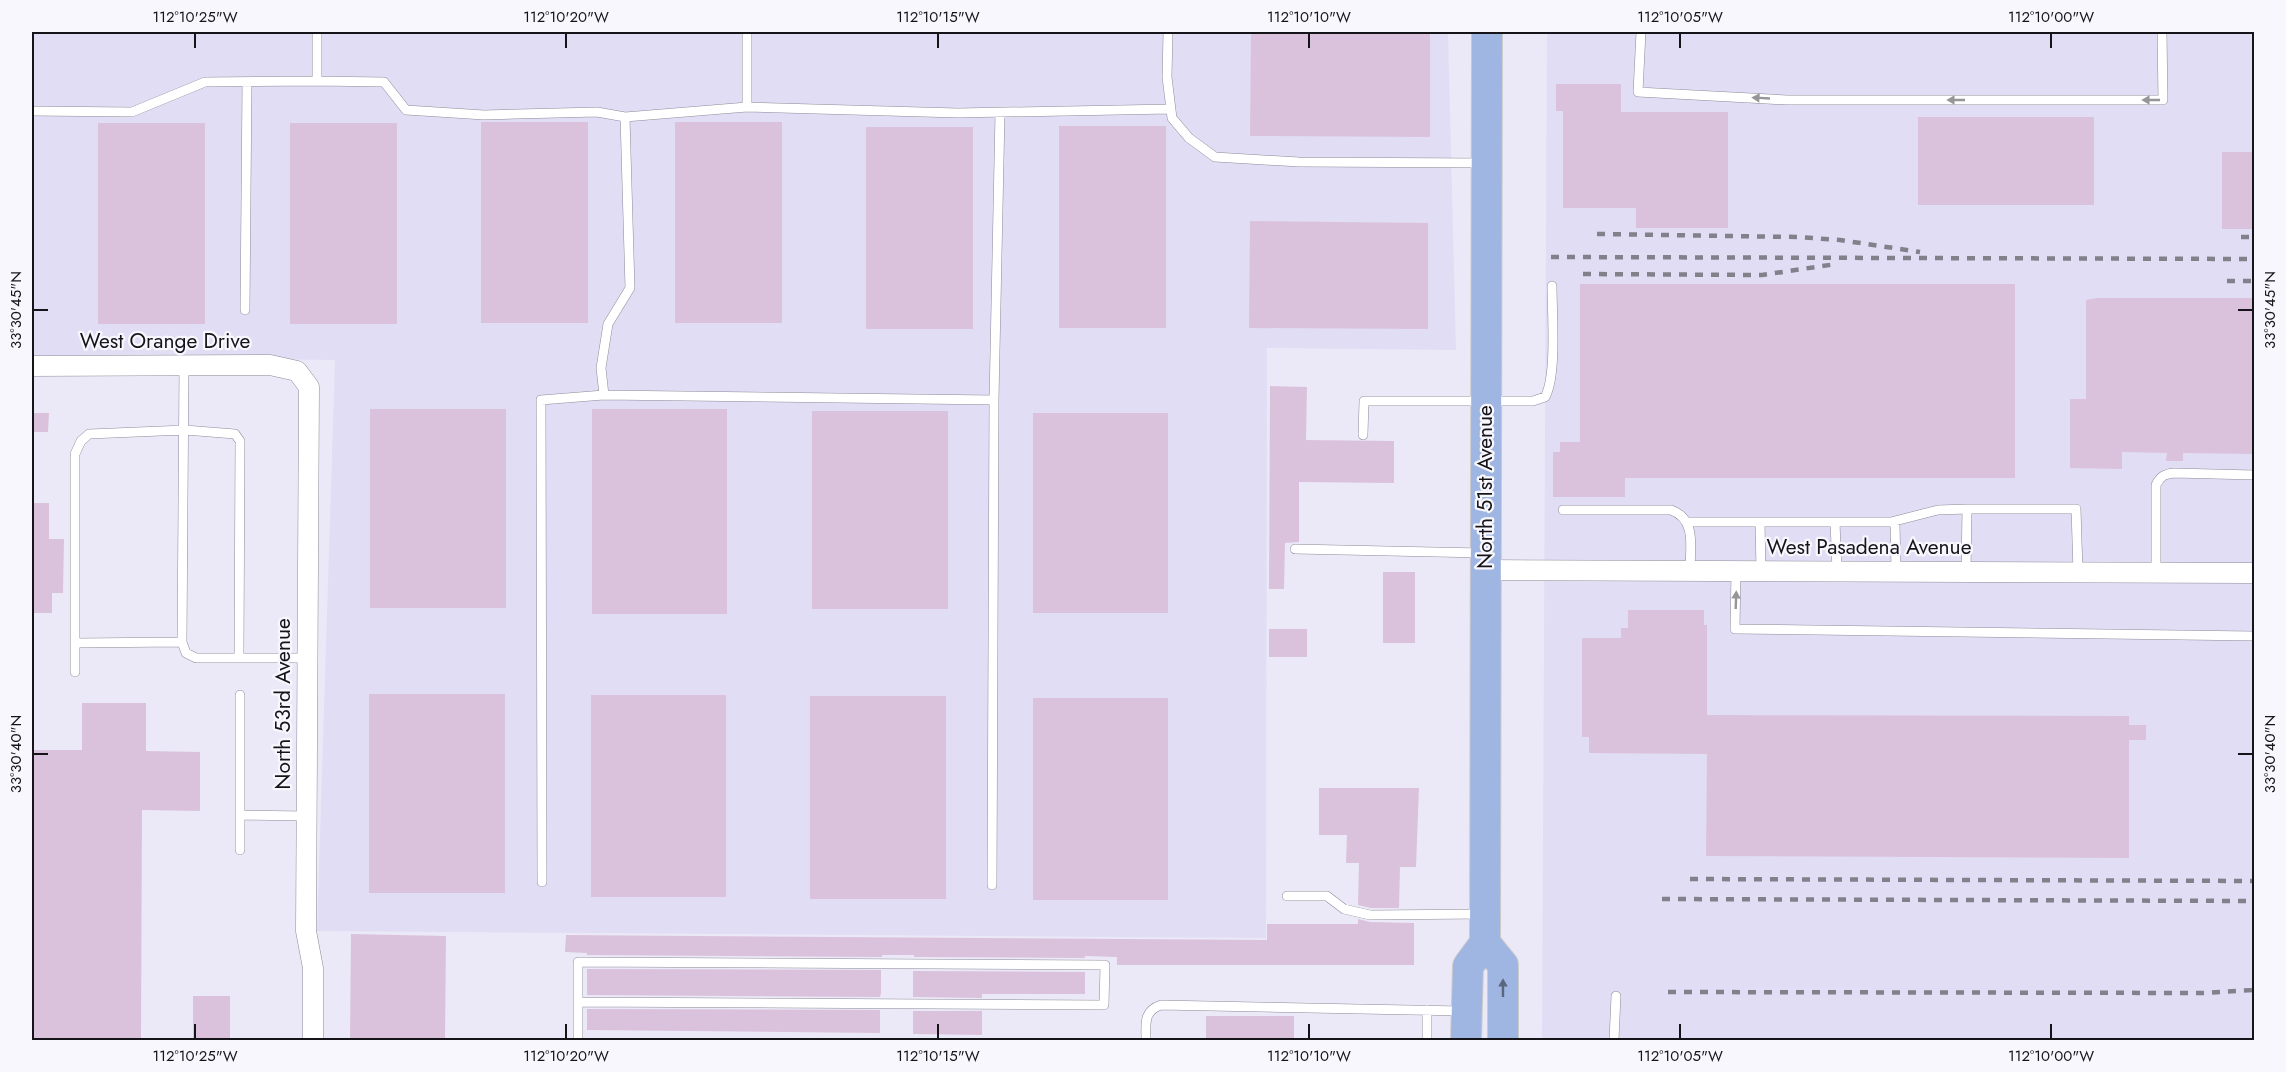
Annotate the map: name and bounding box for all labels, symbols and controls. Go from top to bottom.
text: 112°10'25"W [152,6,238,28]
text: 112°10'20"W [523,6,609,28]
text: 112°10'15"W [896,6,980,28]
text: 112°10'10"W [1267,6,1351,28]
text: 112°10'05"W [1637,6,1723,28]
text: 112°10'00"W [2008,6,2094,28]
one-way arrow [1752,94,1771,103]
one-way arrow [1947,95,1966,105]
one-way arrow [2142,95,2161,105]
text: 33°30'45"N [5,271,27,349]
text: 33°30'45"N [2259,271,2281,349]
street label: West Orange Drive [80,326,250,356]
street label: North 51st Avenue [1470,405,1500,569]
street label: West Pasadena Avenue [1767,532,1972,562]
one-way arrow [1731,590,1740,609]
street label: North 53rd Avenue [268,618,298,790]
text: 33°30'40"N [5,715,27,793]
text: 33°30'40"N [2259,715,2281,793]
one-way arrow [1498,979,1508,998]
text: 112°10'25"W [152,1045,238,1067]
text: 112°10'20"W [523,1045,609,1067]
text: 112°10'15"W [896,1045,980,1067]
text: 112°10'10"W [1267,1045,1351,1067]
text: 112°10'05"W [1637,1045,1723,1067]
text: 112°10'00"W [2008,1045,2094,1067]

